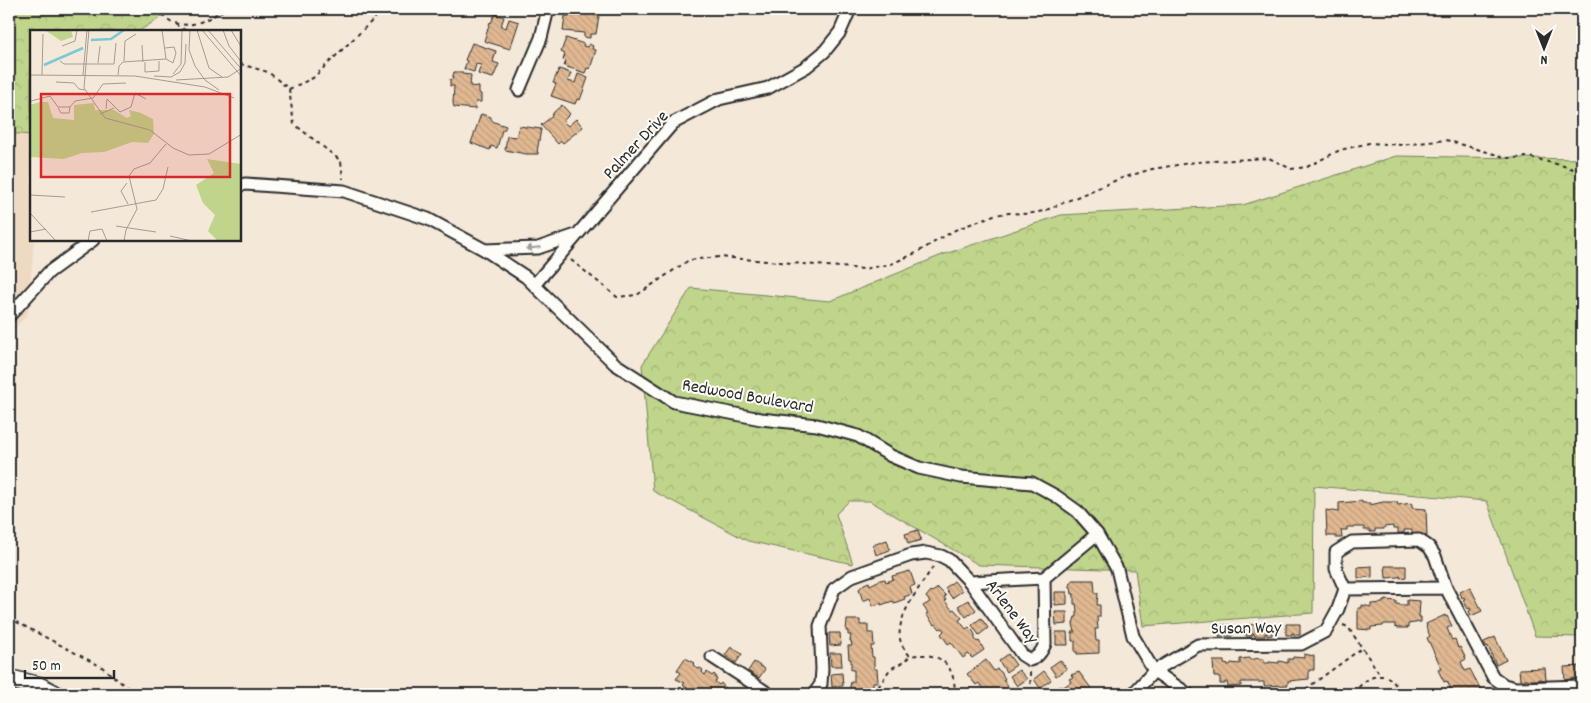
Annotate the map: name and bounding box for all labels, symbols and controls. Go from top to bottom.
north arrow [1518,22,1568,72]
inset map [30,30,241,241]
text: N [1540,49,1547,69]
street label: Palmer Drive [598,105,676,186]
one-way arrow [524,244,540,252]
street label: Redwood Boulevard [680,374,815,421]
street label: Arlene Way [978,575,1044,651]
street label: Susan Way [1211,616,1282,643]
scale bar [25,648,114,680]
text: 50 m [32,656,61,678]

